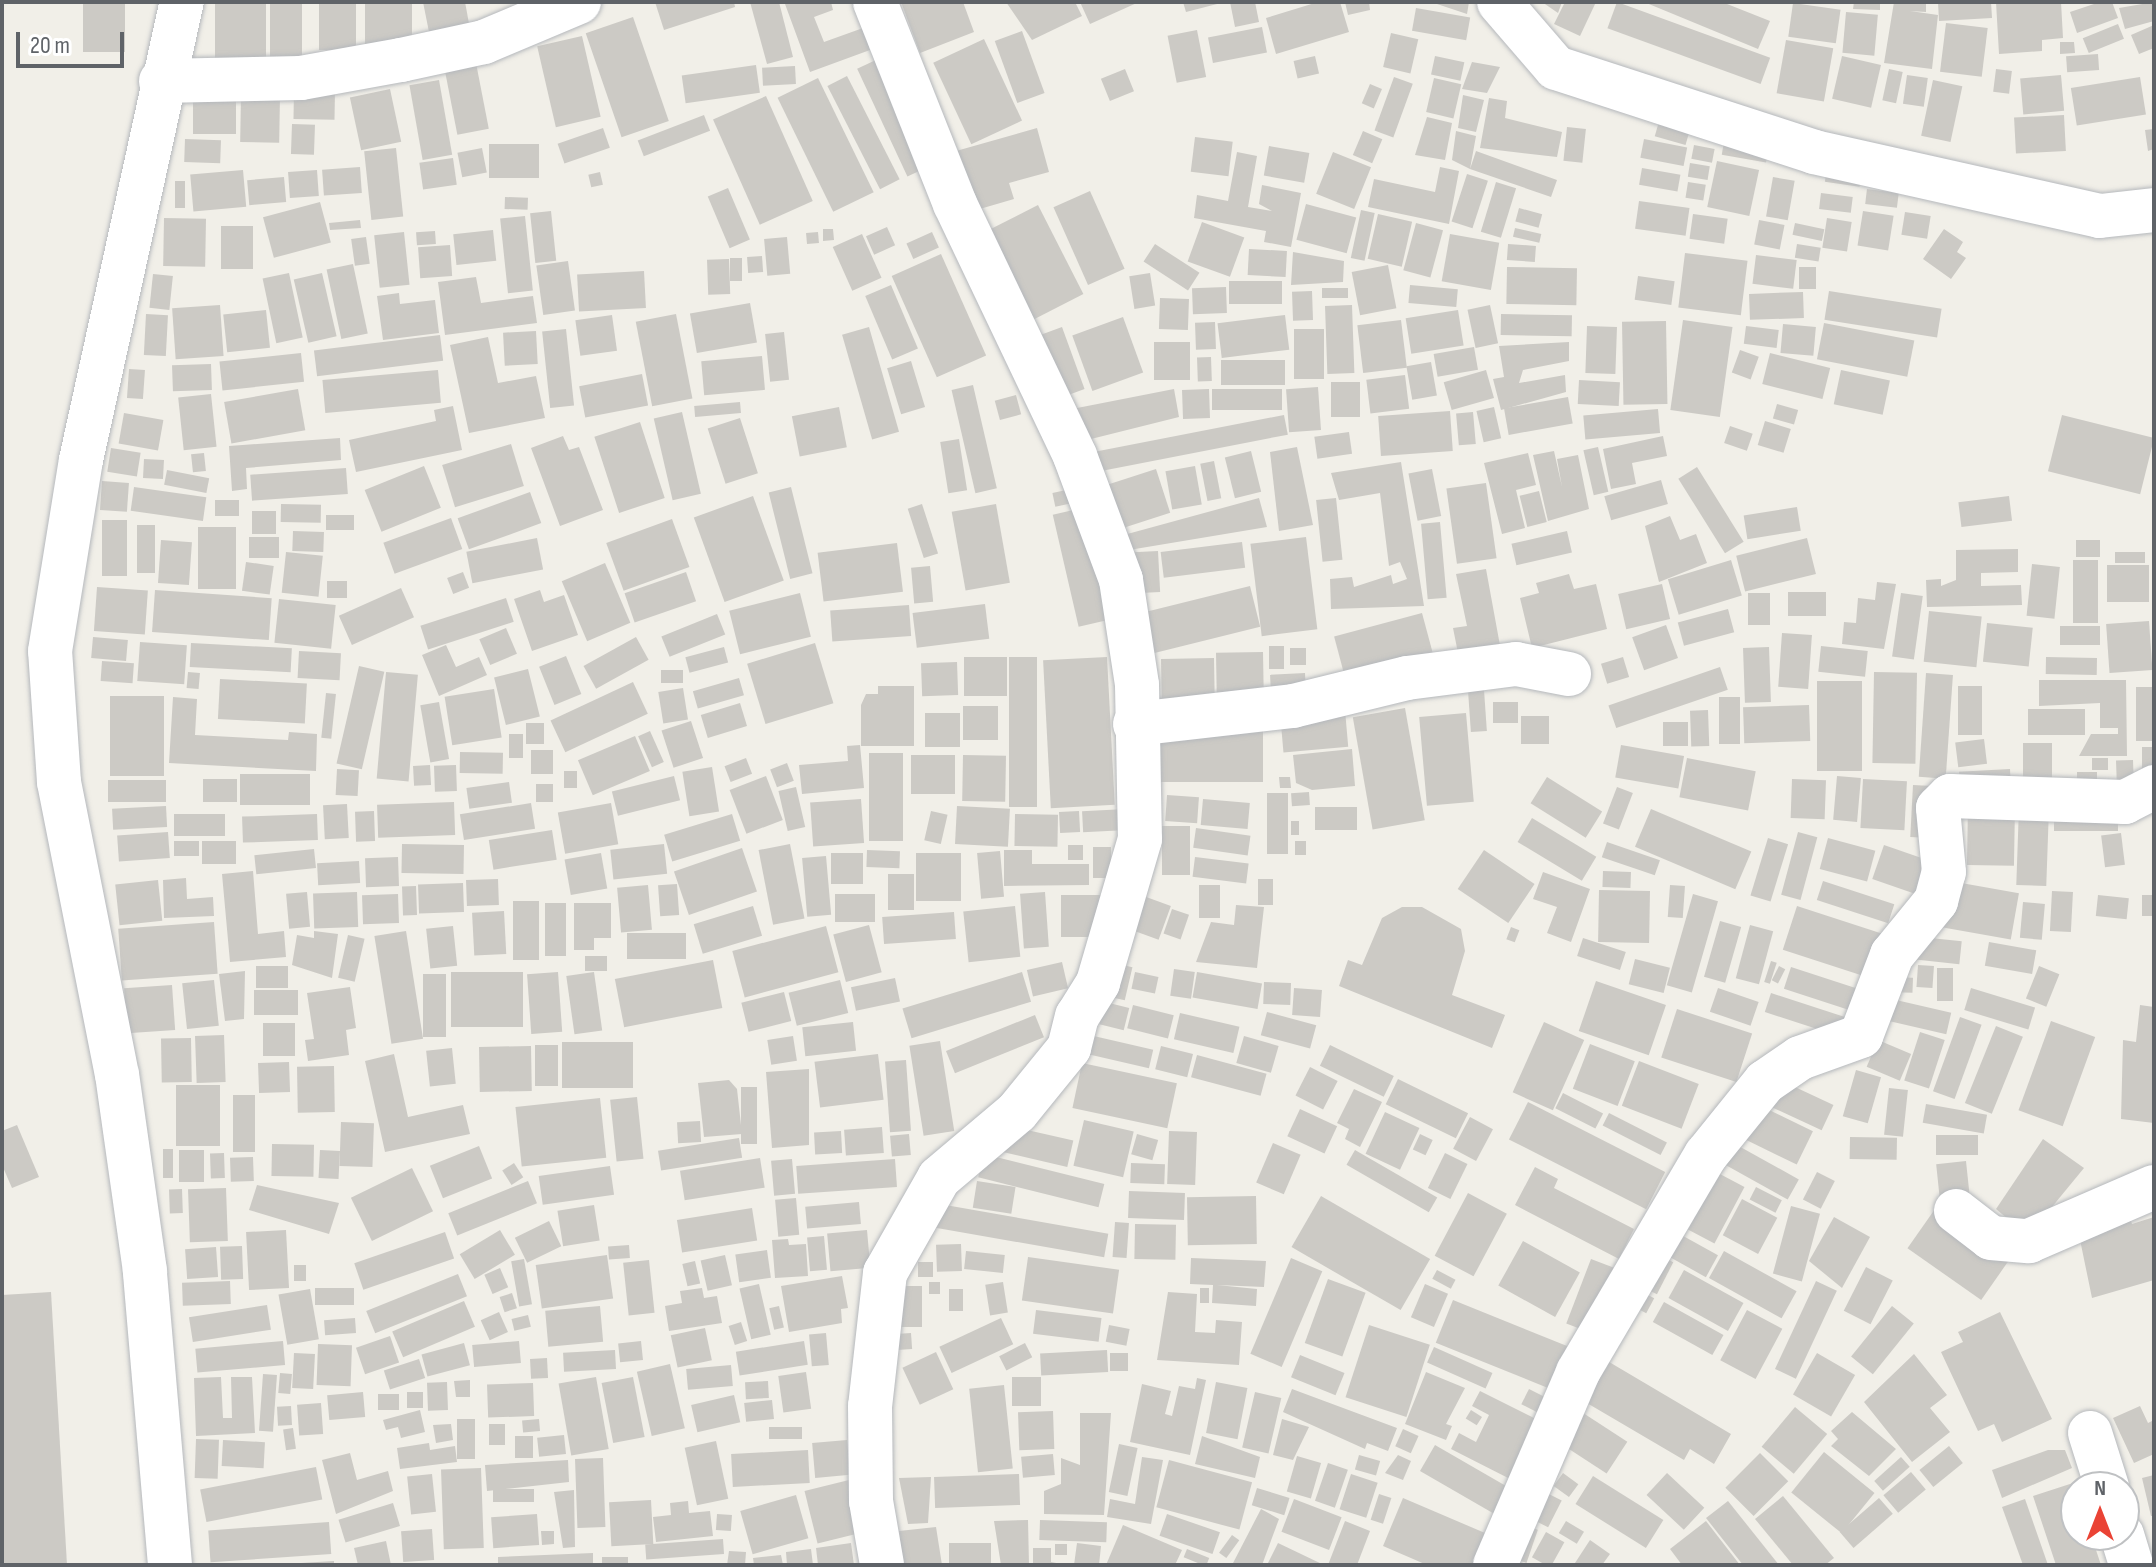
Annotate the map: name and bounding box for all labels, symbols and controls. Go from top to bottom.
scale bar [20,16,128,66]
text: 20 m [30,31,70,60]
north arrow [2060,1471,2140,1551]
text: N [2094,1475,2106,1502]

